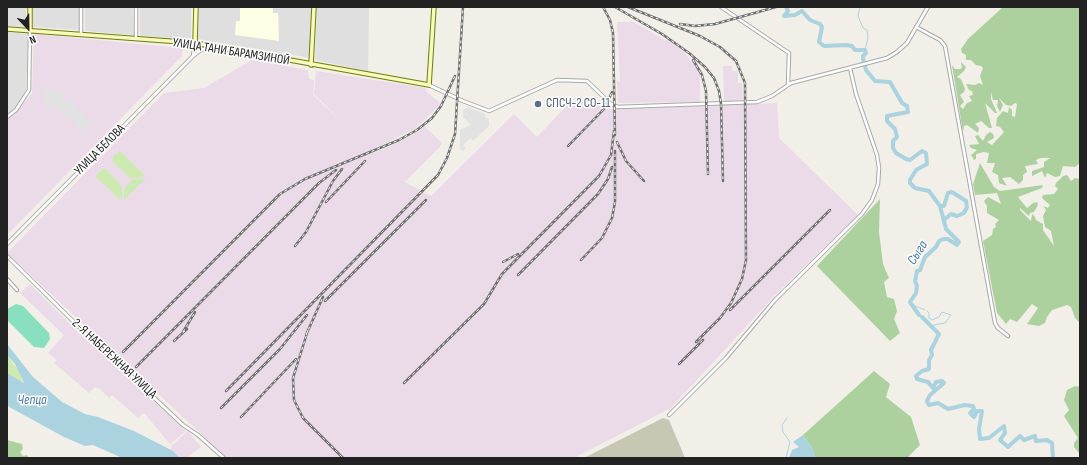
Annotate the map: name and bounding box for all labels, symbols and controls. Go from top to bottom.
north arrow [8,8,48,48]
text: N [28,32,38,47]
street label: УЛИЦА ТАНИ БАРАМЗИНОЙ [171,35,291,69]
place label: СПСЧ-2 СО-11 [546,96,610,112]
marker: СПСЧ-2 СО-11 [533,99,543,109]
street label: УЛИЦА БЕЛОВА [71,121,129,179]
water label: Сыга [904,238,932,268]
street label: 2-Я НАБЕРЕЖНАЯ УЛИЦА [68,316,160,402]
water label: Чепца [17,392,47,408]

